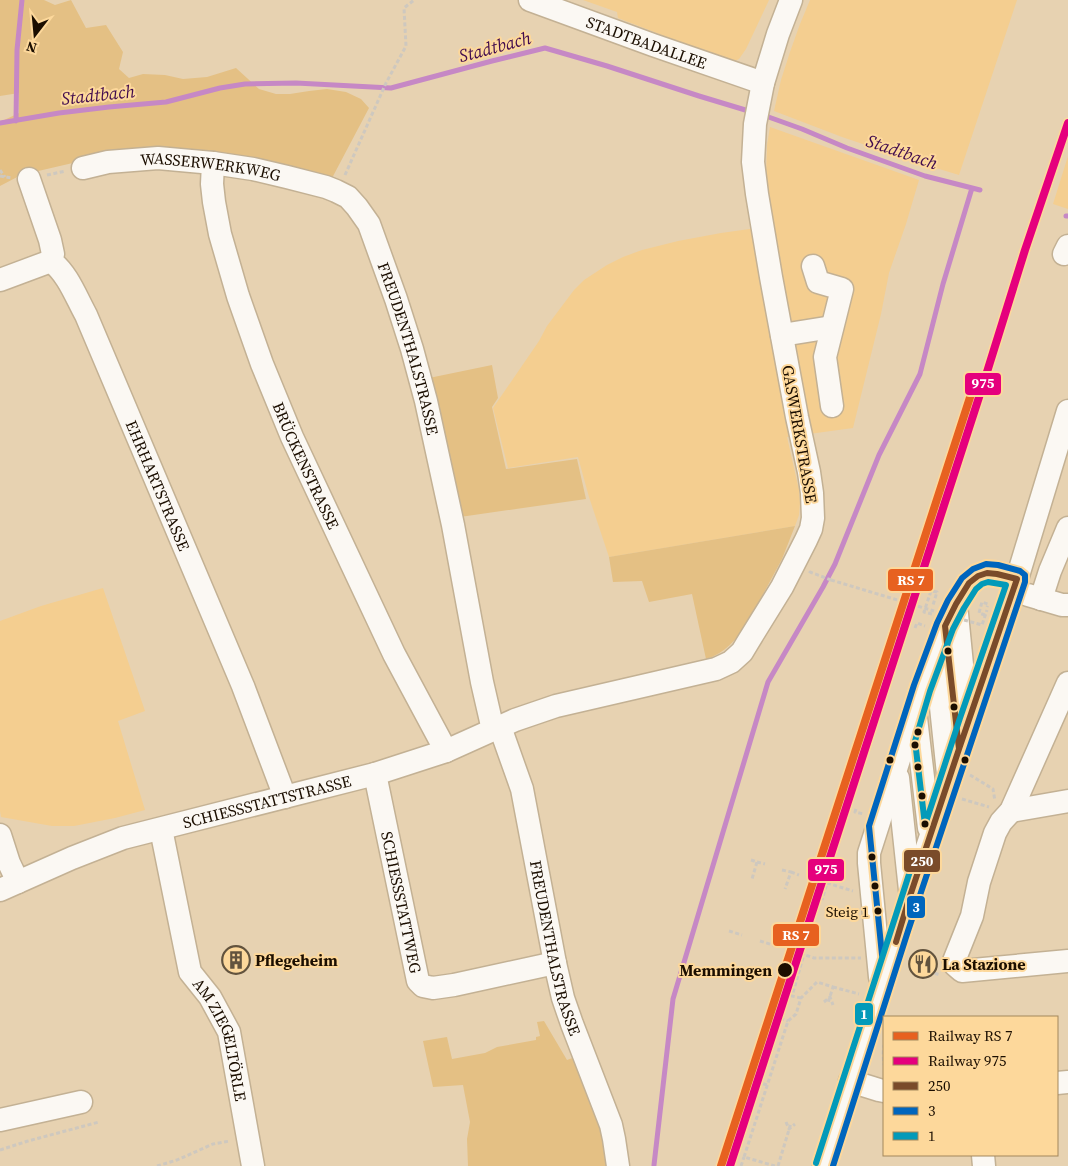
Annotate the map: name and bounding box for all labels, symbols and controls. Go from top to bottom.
north arrow [10,10,60,60]
street label: STADTBADALLEE [583,11,710,74]
water label: Stadtbach [456,25,534,68]
text: N [24,36,39,59]
water label: Stadtbach [60,78,136,111]
water label: Stadtbach [863,128,941,175]
street label: WASSERWERKWEG [139,147,283,186]
street label: FREUDENTHALSTRASSE [373,259,444,437]
street label: GASWERKSTRASSE [777,363,823,505]
line badge: 975 [964,372,1002,396]
text: 975 [972,373,995,393]
street label: BRÜCKENSTRASSE [268,399,345,533]
street label: EHRHARTSTRASSE [121,417,196,554]
line badge: RS 7 [887,568,934,592]
text: RS 7 [897,570,925,590]
unlabelled marker [943,646,953,656]
unlabelled marker [949,702,959,712]
unlabelled marker [913,727,923,737]
unlabelled marker [910,740,920,750]
unlabelled marker [885,755,895,765]
unlabelled marker [960,755,970,765]
unlabelled marker [913,762,923,772]
street label: SCHIESSSTATTSTRASSE [180,769,354,833]
unlabelled marker [917,791,927,801]
unlabelled marker [920,819,930,829]
street label: SCHIESSSTATTWEG [376,829,427,975]
line badge: 250 [903,849,941,873]
text: 250 [911,851,934,871]
unlabelled marker [867,852,877,862]
street label: FREUDENTHALSTRASSE [525,858,586,1039]
line badge: 975 [807,858,845,882]
text: 975 [815,859,838,879]
unlabelled marker [870,881,880,891]
line badge: 3 [906,895,926,919]
text: 3 [912,897,920,917]
place label: Steig 1 [826,901,869,922]
marker: Steig 1 [873,906,883,916]
line badge: RS 7 [772,923,820,947]
text: RS 7 [782,925,810,945]
building icon: Pflegeheim [221,945,251,975]
place label: Pflegeheim [255,949,338,971]
restaurant icon: La Stazione [908,949,938,979]
place label: La Stazione [942,953,1026,975]
place label: Memmingen [679,959,772,981]
marker: Memmingen [776,961,794,979]
street label: AM ZIEGELTÖRLE [188,973,252,1103]
line badge: 1 [854,1002,874,1026]
text: 1 [860,1004,868,1024]
legend [883,1016,1058,1156]
text: Railway RS 7 [928,1025,1013,1046]
text: Railway 975 [928,1050,1007,1071]
text: 250 [928,1075,951,1096]
text: 3 [928,1100,936,1121]
text: 1 [928,1125,936,1146]

